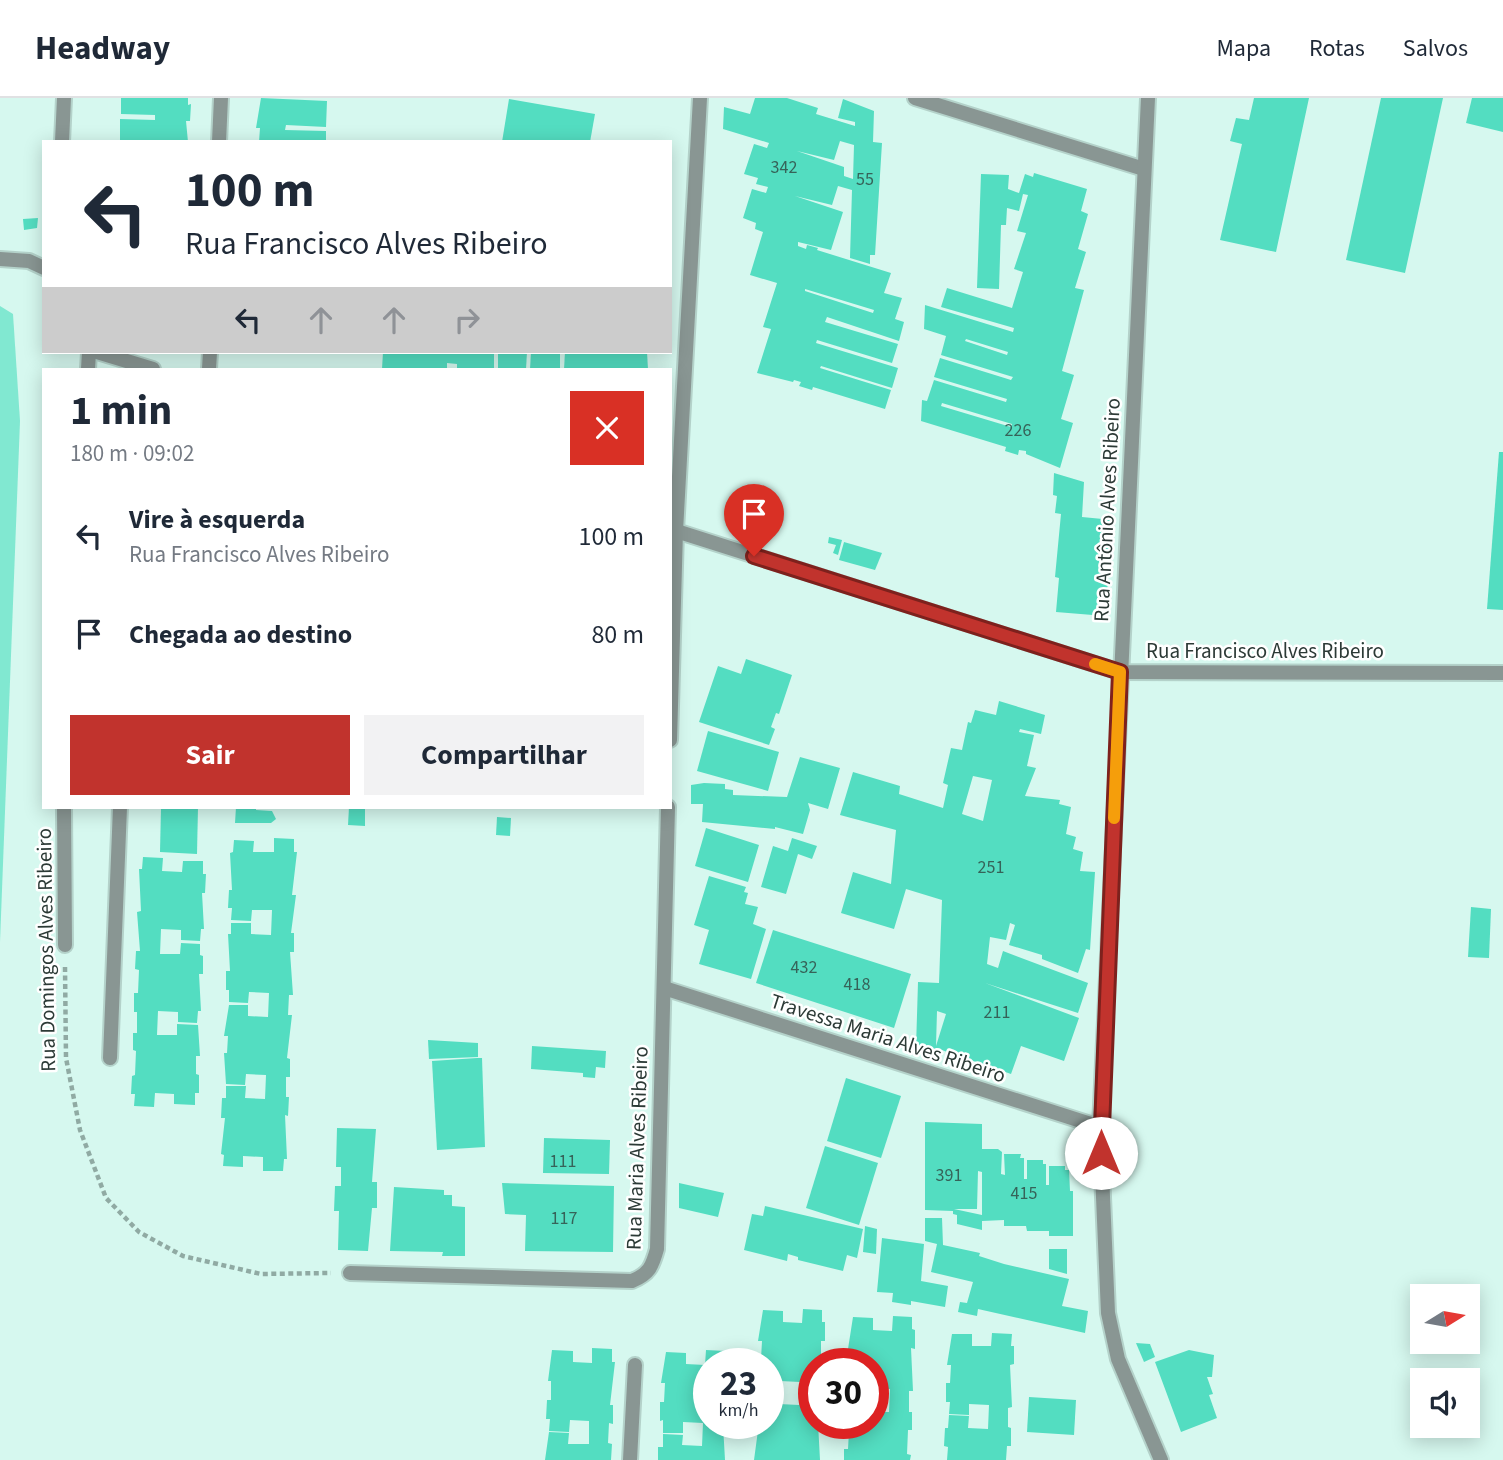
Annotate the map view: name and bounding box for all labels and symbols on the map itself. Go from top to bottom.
house number: 342 [771,155,797,180]
house number: 55 [856,167,874,192]
street label: Rua Antônio Alves Ribeiro [1086,397,1128,623]
house number: 226 [1005,418,1031,443]
pin [724,484,784,556]
street label: Rua Francisco Alves Ribeiro [1146,636,1384,666]
street label: Rua Domingos Alves Ribeiro [29,828,63,1072]
house number: 251 [978,855,1004,880]
house number: 432 [791,955,817,980]
house number: 418 [844,972,870,997]
street label: Travessa Maria Alves Ribeiro [766,986,1010,1090]
house number: 211 [984,1000,1010,1025]
street label: Rua Maria Alves Ribeiro [618,1046,656,1250]
position arrow [1064,1116,1138,1190]
house number: 111 [550,1149,576,1174]
house number: 391 [936,1163,962,1188]
house number: 415 [1011,1181,1037,1206]
house number: 117 [551,1206,577,1231]
north arrow [1410,1284,1480,1354]
speed limit sign: 30 [798,1348,889,1439]

